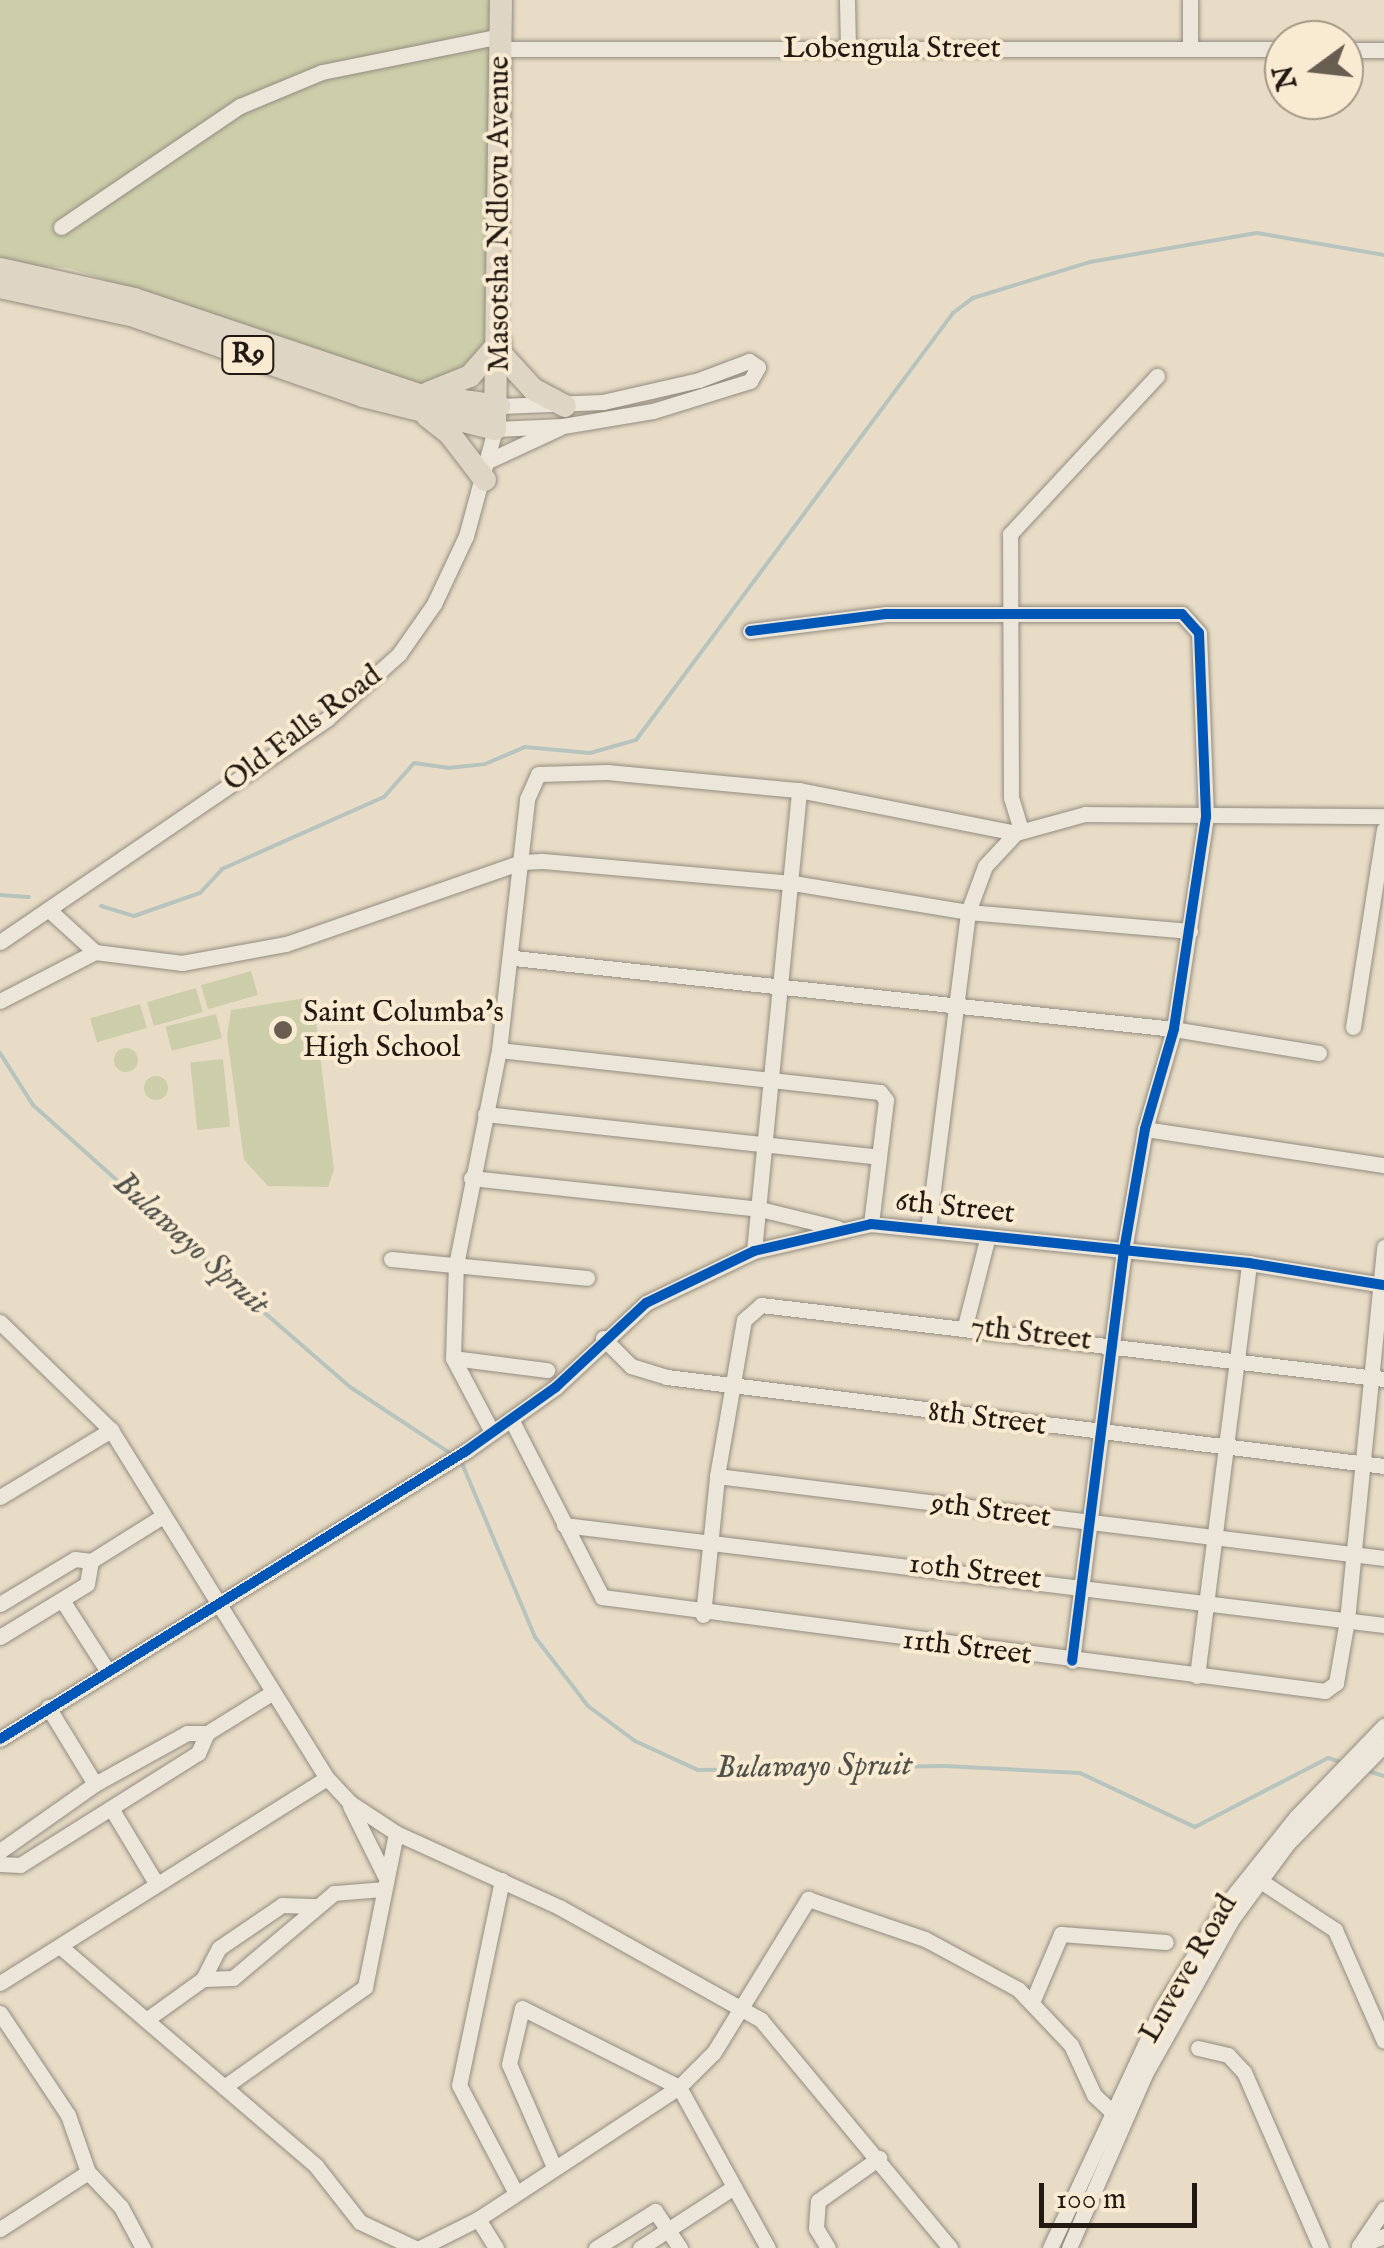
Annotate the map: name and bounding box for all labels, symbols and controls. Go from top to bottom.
north arrow [1264,20,1364,120]
street label: Lobengula Street [783,31,1001,67]
street label: Masotsha Ndlovu Avenue [482,56,518,372]
text: N [1266,61,1307,94]
road number: R9 [220,332,276,378]
street label: Old Falls Road [217,658,389,800]
place label: Saint Columba's High School [303,995,504,1066]
marker: Saint Columba's High School [272,1019,294,1041]
water label: Bulawayo Spruit [104,1165,276,1325]
street label: 6th Street [893,1184,1017,1232]
street label: 7th Street [969,1309,1093,1359]
street label: 8th Street [926,1394,1048,1444]
street label: 9th Street [929,1486,1053,1536]
street label: 10th Street [907,1546,1043,1598]
street label: 11th Street [900,1622,1034,1674]
water label: Bulawayo Spruit [716,1747,912,1789]
street label: Luveve Road [1132,1889,1246,2049]
scale bar [1044,2163,1202,2225]
text: 100 m [1056,2181,1126,2219]

